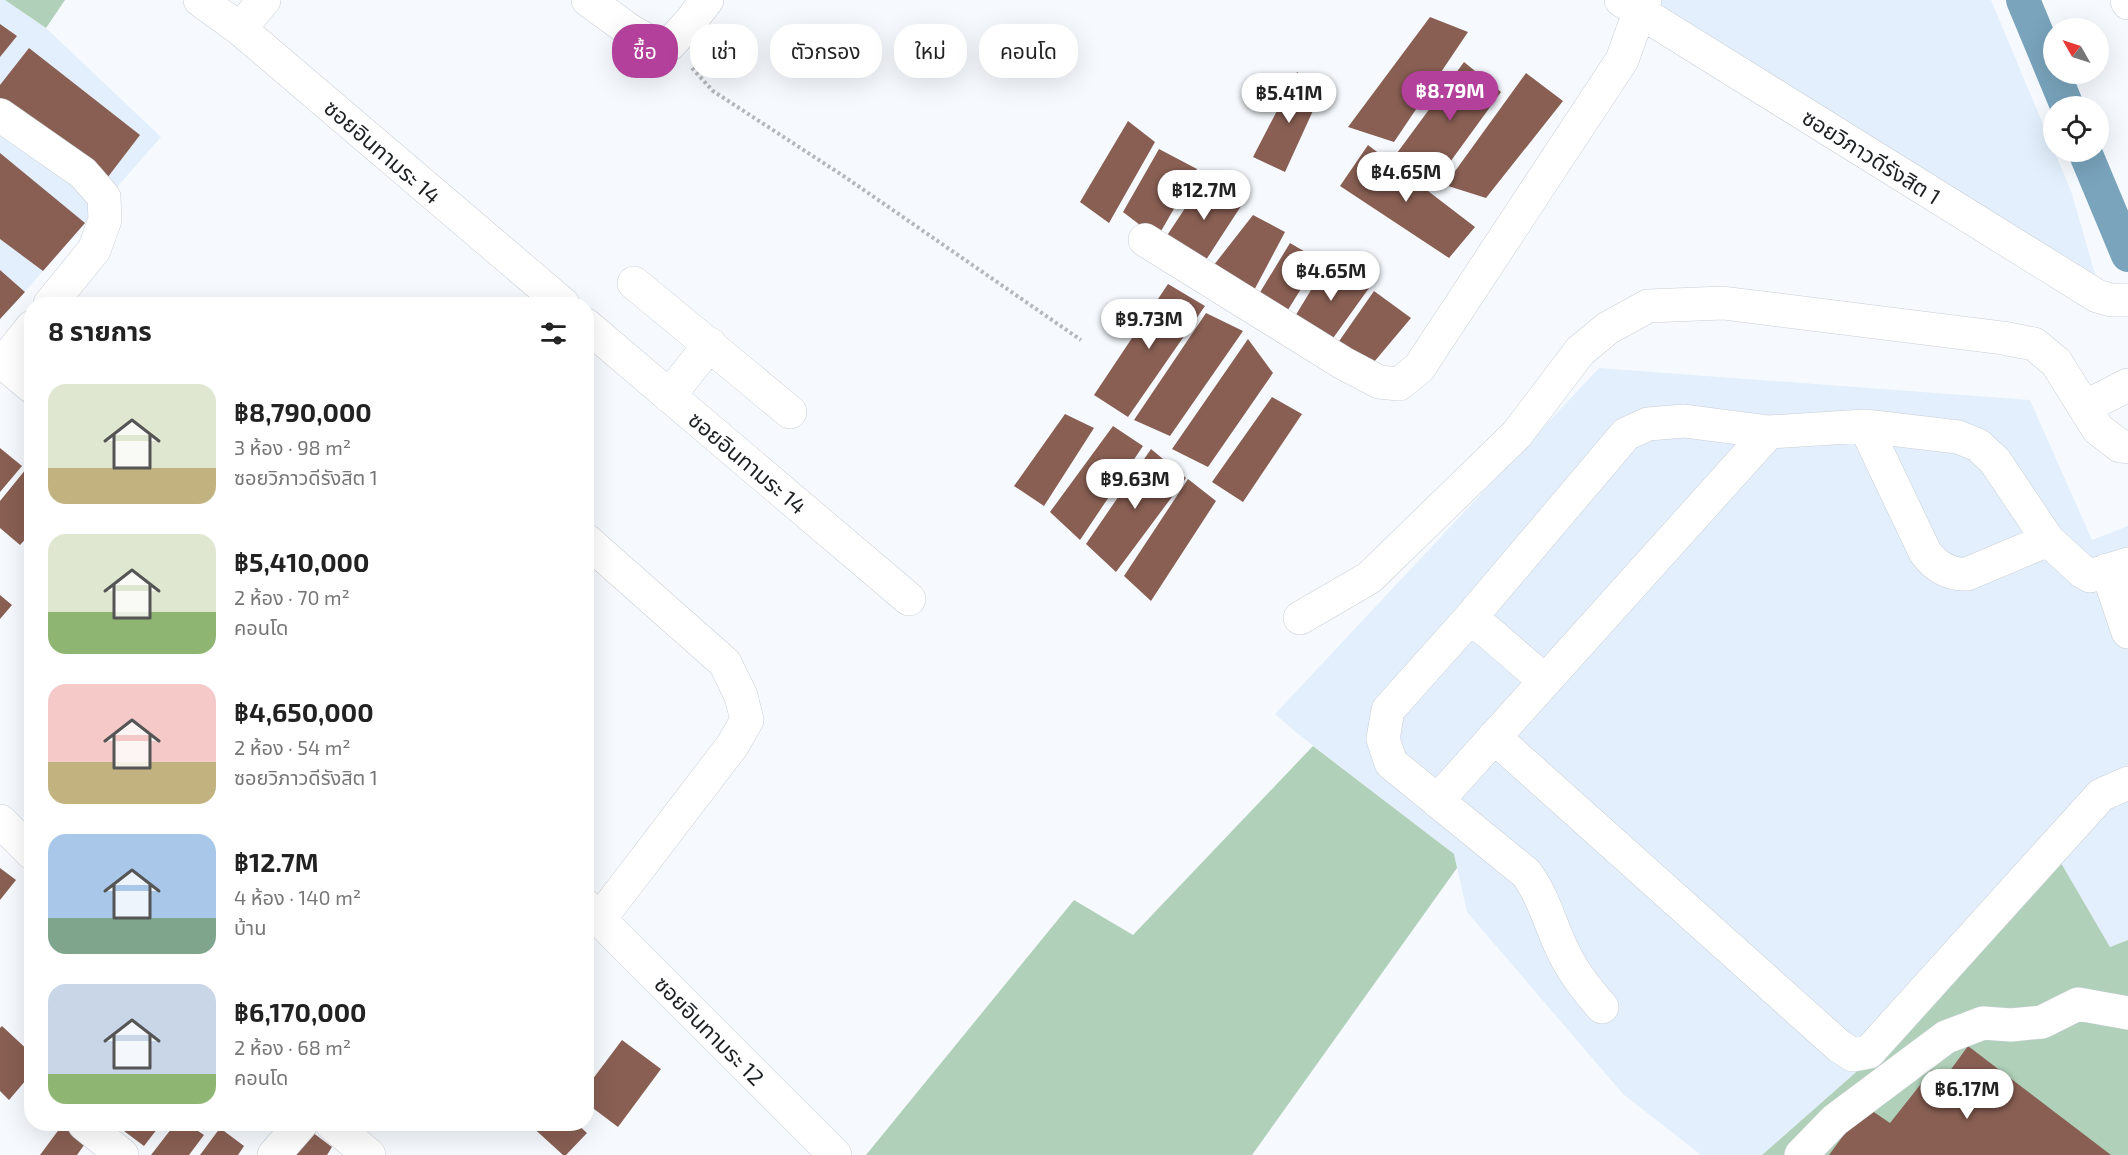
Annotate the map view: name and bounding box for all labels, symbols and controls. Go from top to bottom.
north arrow [2043,18,2109,84]
map controls [2043,18,2109,162]
chip: ซื้อ [612,24,678,78]
chip: เช่า [690,24,758,78]
chip: ตัวกรอง [770,24,882,78]
chip: ใหม่ [894,24,967,78]
chip: คอนโด [979,24,1078,78]
pin: ฿8.79M [1401,71,1499,122]
pin: ฿5.41M [1240,73,1338,124]
text: ฿8.79M [1416,78,1484,102]
text: ฿5.41M [1255,80,1323,104]
street label: ซอยอินทามระ 14 [320,94,446,208]
button: locate [2043,96,2109,162]
street label: ซอยวิภาวดีรังสิต 1 [1798,103,1946,209]
pin: ฿4.65M [1357,152,1455,203]
text: ฿4.65M [1371,159,1441,183]
pin: ฿12.7M [1155,170,1253,221]
text: ฿12.7M [1172,177,1236,201]
pin: ฿4.65M [1282,251,1380,302]
text: ฿4.65M [1296,258,1366,282]
pin: ฿9.73M [1100,299,1198,350]
text: ฿9.73M [1115,306,1183,330]
text: 8 รายการ [48,315,152,346]
icon: filters [537,317,570,350]
text: ฿8,790,000 [234,396,372,427]
street label: ซอยอินทามระ 14 [684,405,812,519]
icon: home [96,408,168,480]
text: 3 ห้อง · 98 m² [234,435,351,459]
pin: ฿9.63M [1086,459,1184,510]
text: ซอยวิภาวดีรังสิต 1 [234,465,378,489]
text: ฿9.63M [1100,466,1170,490]
text: ฿5,410,000 [234,546,369,577]
icon: home [96,558,168,630]
text: 2 ห้อง · 70 m² [234,585,350,609]
text: คอนโด [234,615,288,639]
text: ฿4,650,000 [234,696,374,727]
icon: home [96,708,168,780]
text: 2 ห้อง · 54 m² [234,735,351,759]
text: ซอยวิภาวดีรังสิต 1 [234,765,378,789]
text: ฿12.7M [234,846,318,877]
icon: home [96,858,168,930]
text: 4 ห้อง · 140 m² [234,885,361,909]
text: บ้าน [234,915,266,939]
street label: ซอยอินทามระ 12 [650,970,770,1090]
text: ฿6,170,000 [234,996,366,1027]
icon: home [96,1008,168,1080]
text: 2 ห้อง · 68 m² [234,1035,351,1059]
text: คอนโด [234,1065,288,1089]
pin: ฿6.17M [1918,1069,2016,1120]
text: ฿6.17M [1935,1076,1999,1100]

